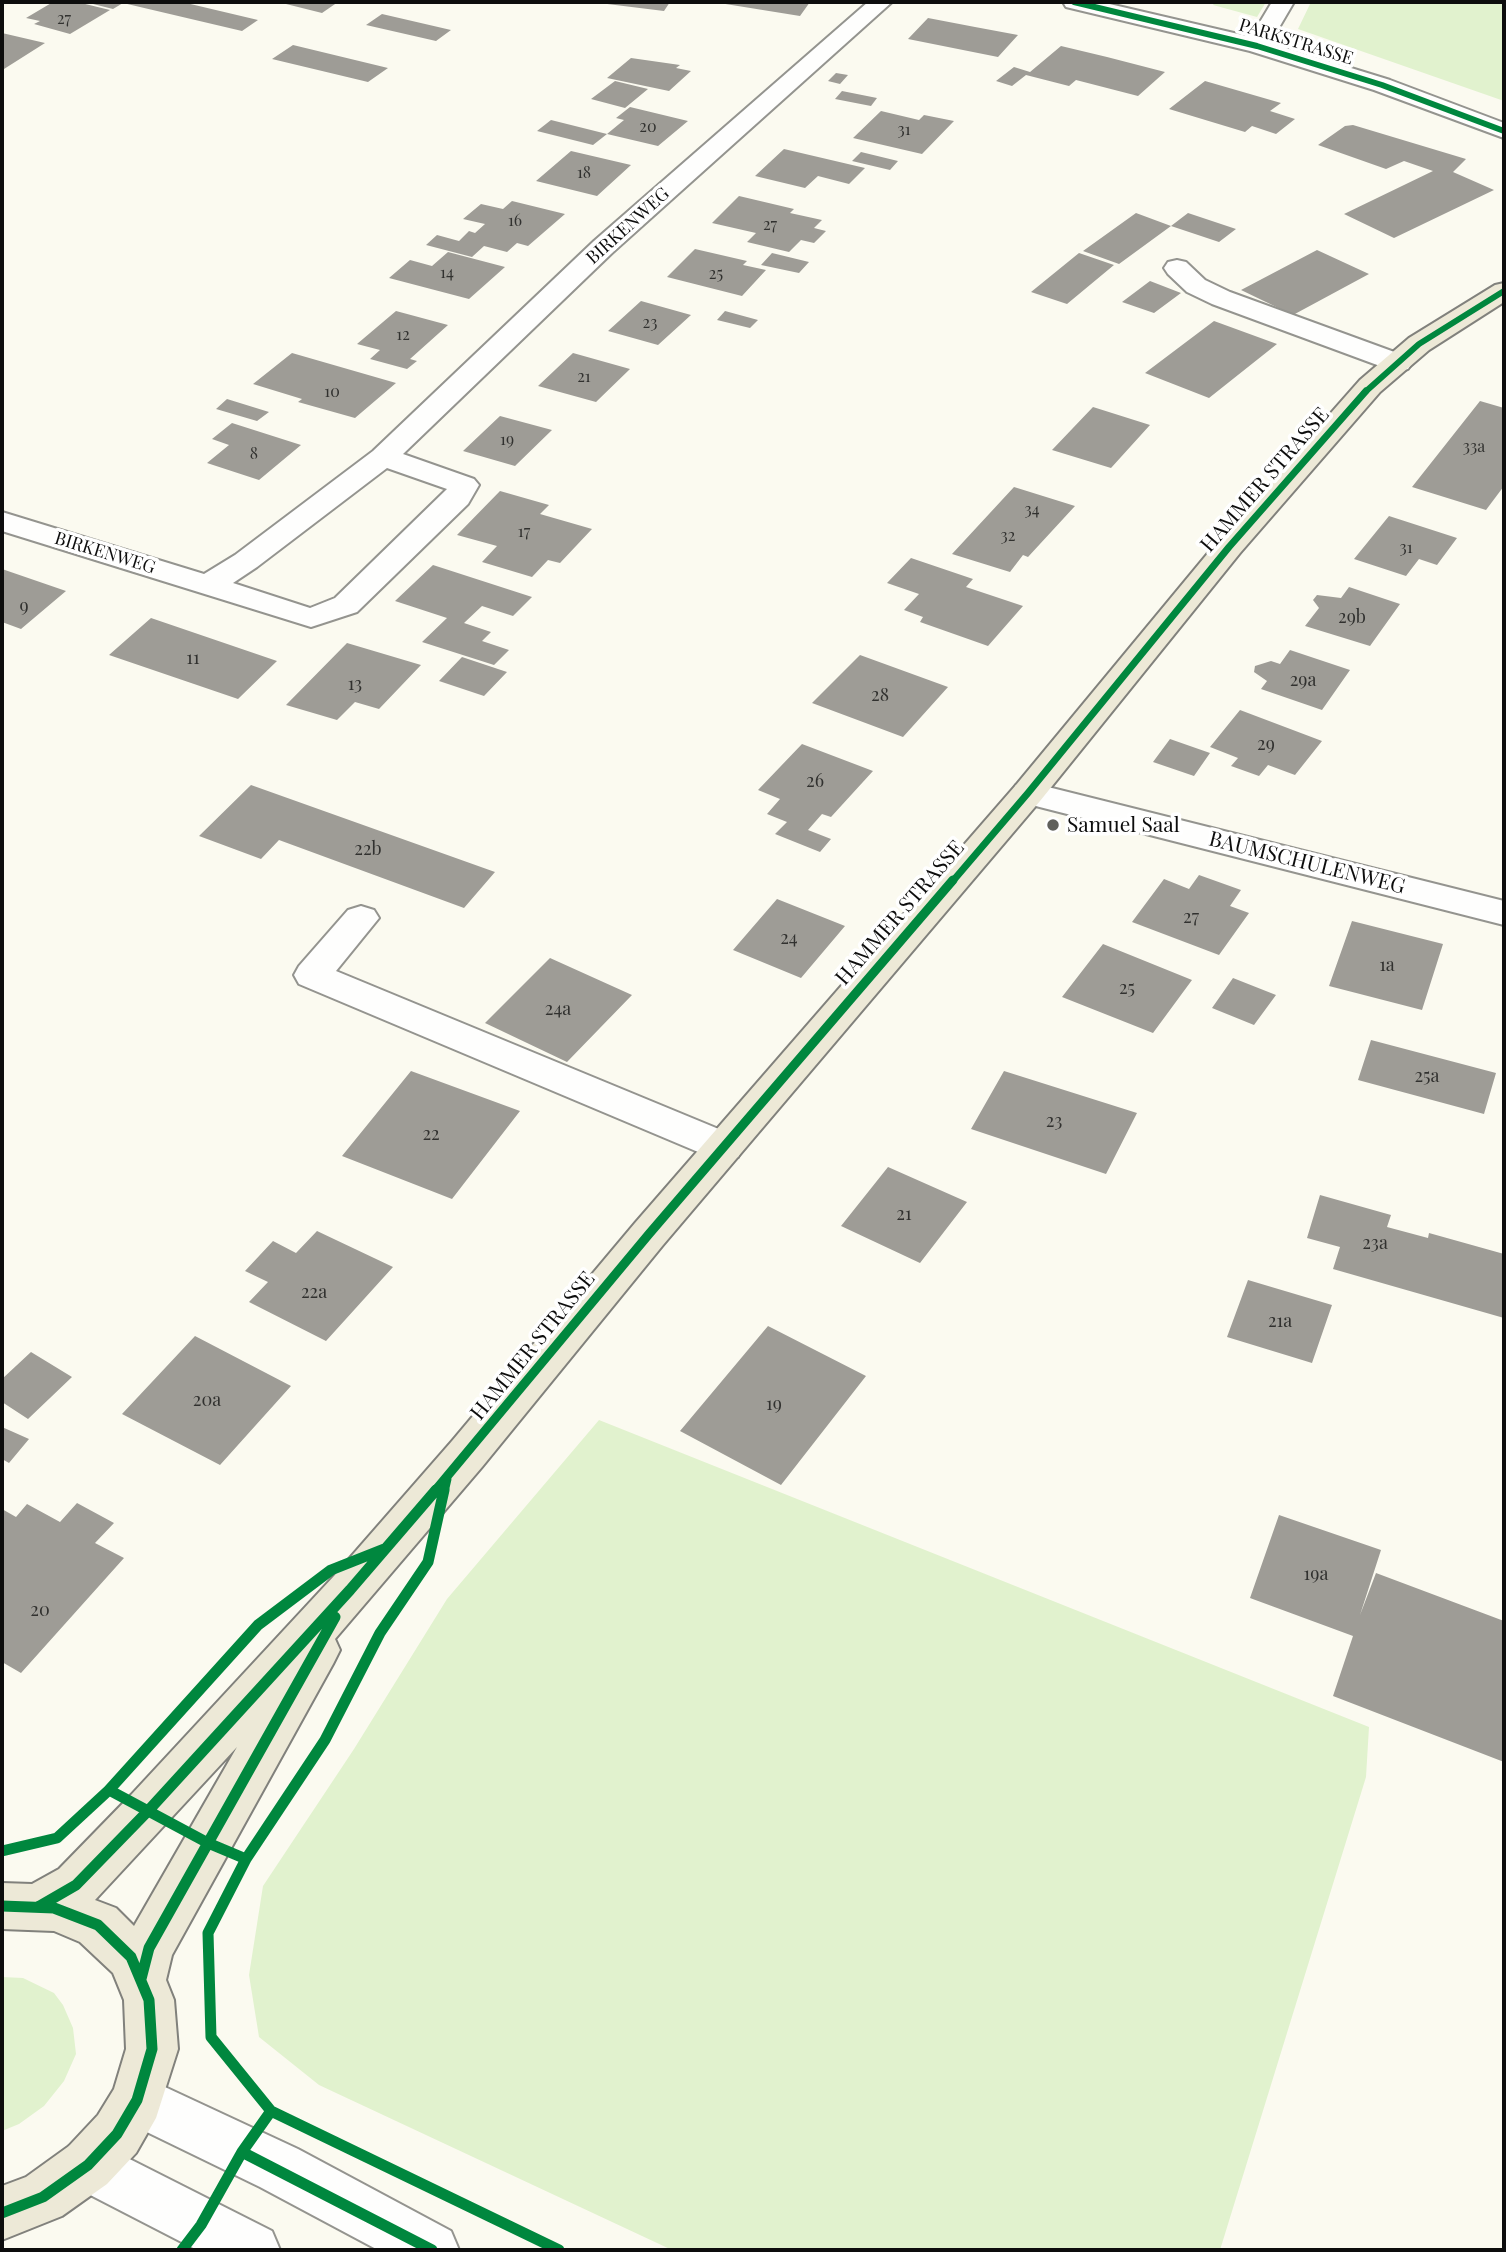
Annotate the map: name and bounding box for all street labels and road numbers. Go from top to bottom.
street label: PARKSTRASSE [1236,14,1356,70]
street label: BIRKENWEG [582,183,674,269]
street label: HAMMER STRASSE [1195,402,1335,558]
street label: BIRKENWEG [52,527,158,579]
street label: BAUMSCHULENWEG [1206,826,1408,900]
street label: HAMMER STRASSE [830,835,970,991]
street label: HAMMER STRASSE [465,1267,601,1425]

